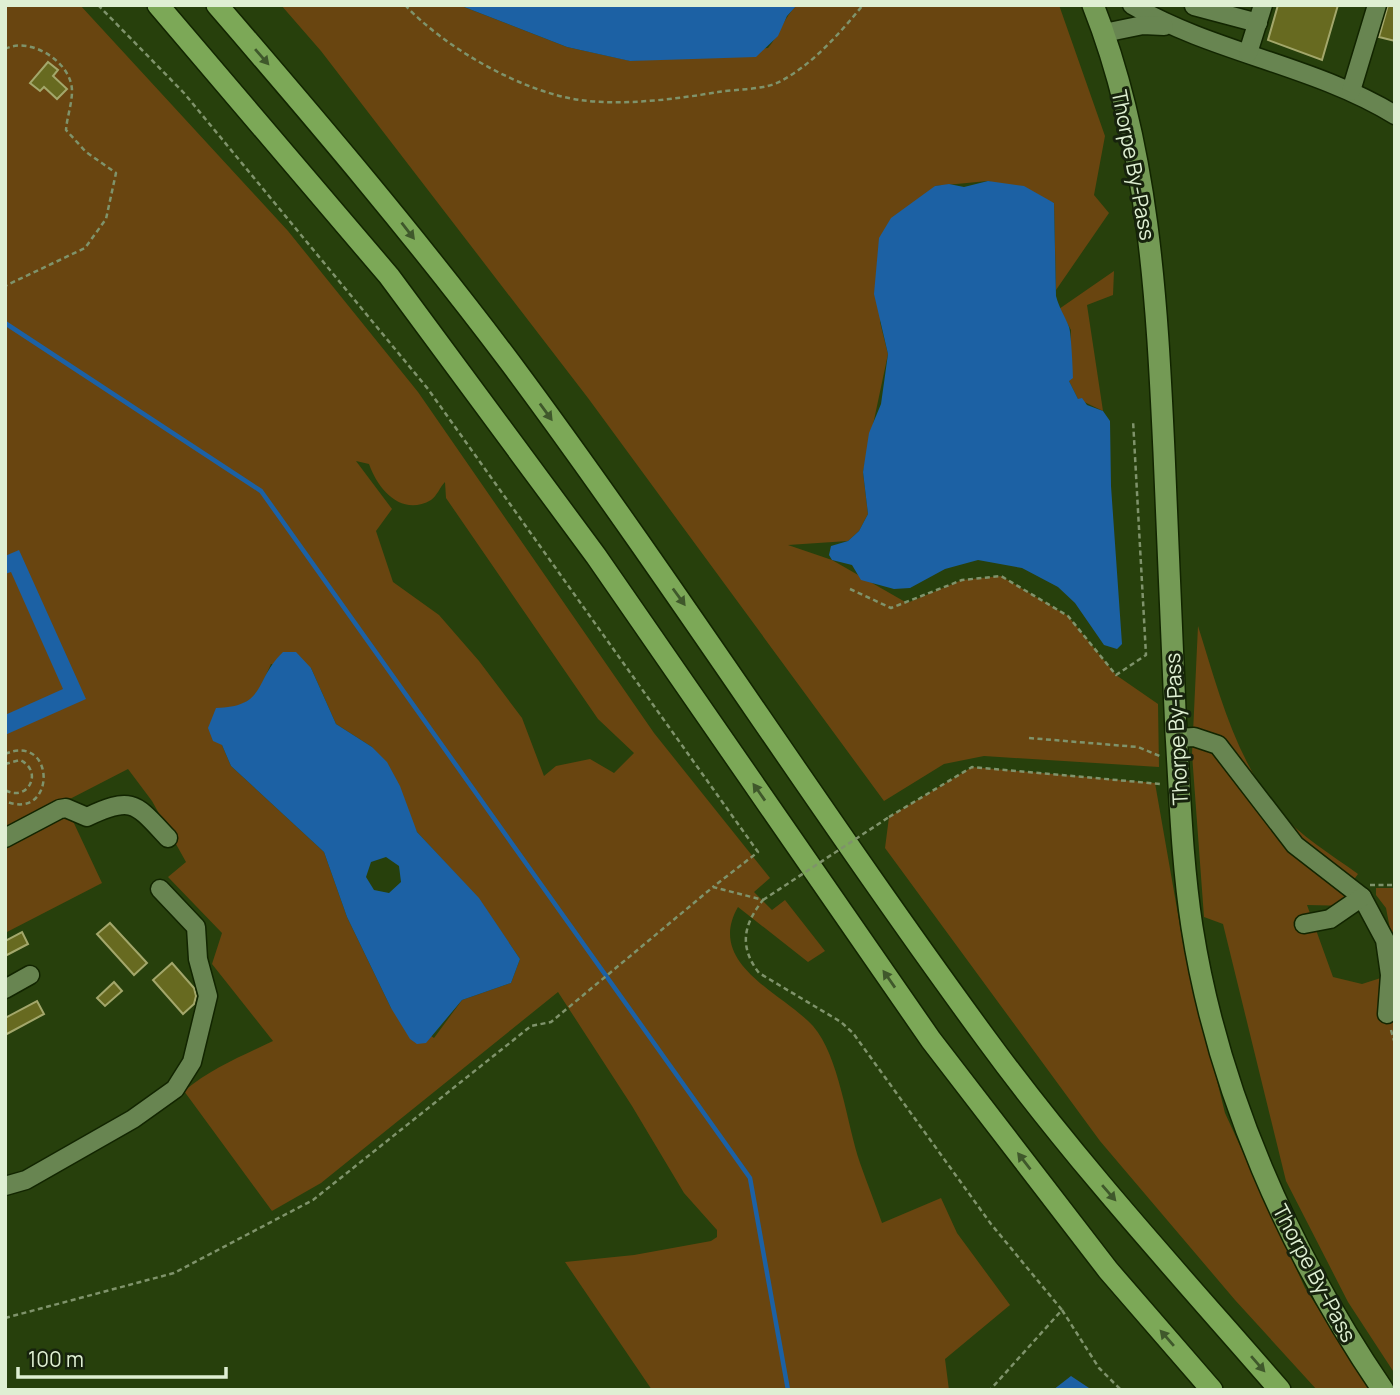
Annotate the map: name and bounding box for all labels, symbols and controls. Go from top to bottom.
one-way arrow [254,48,270,66]
street label: Thorpe By-Pass [1106,87,1162,243]
one-way arrow [400,222,415,240]
one-way arrow [538,403,552,421]
one-way arrow [671,588,685,606]
street label: Thorpe By-Pass [1158,652,1194,806]
one-way arrow [752,783,766,801]
one-way arrow [882,970,896,988]
one-way arrow [1018,1152,1032,1170]
one-way arrow [1101,1184,1116,1201]
street label: Thorpe By-Pass [1267,1199,1363,1347]
one-way arrow [1159,1329,1175,1347]
scale bar [18,1336,226,1380]
text: 100 m [28,1345,84,1373]
one-way arrow [1250,1356,1265,1373]

